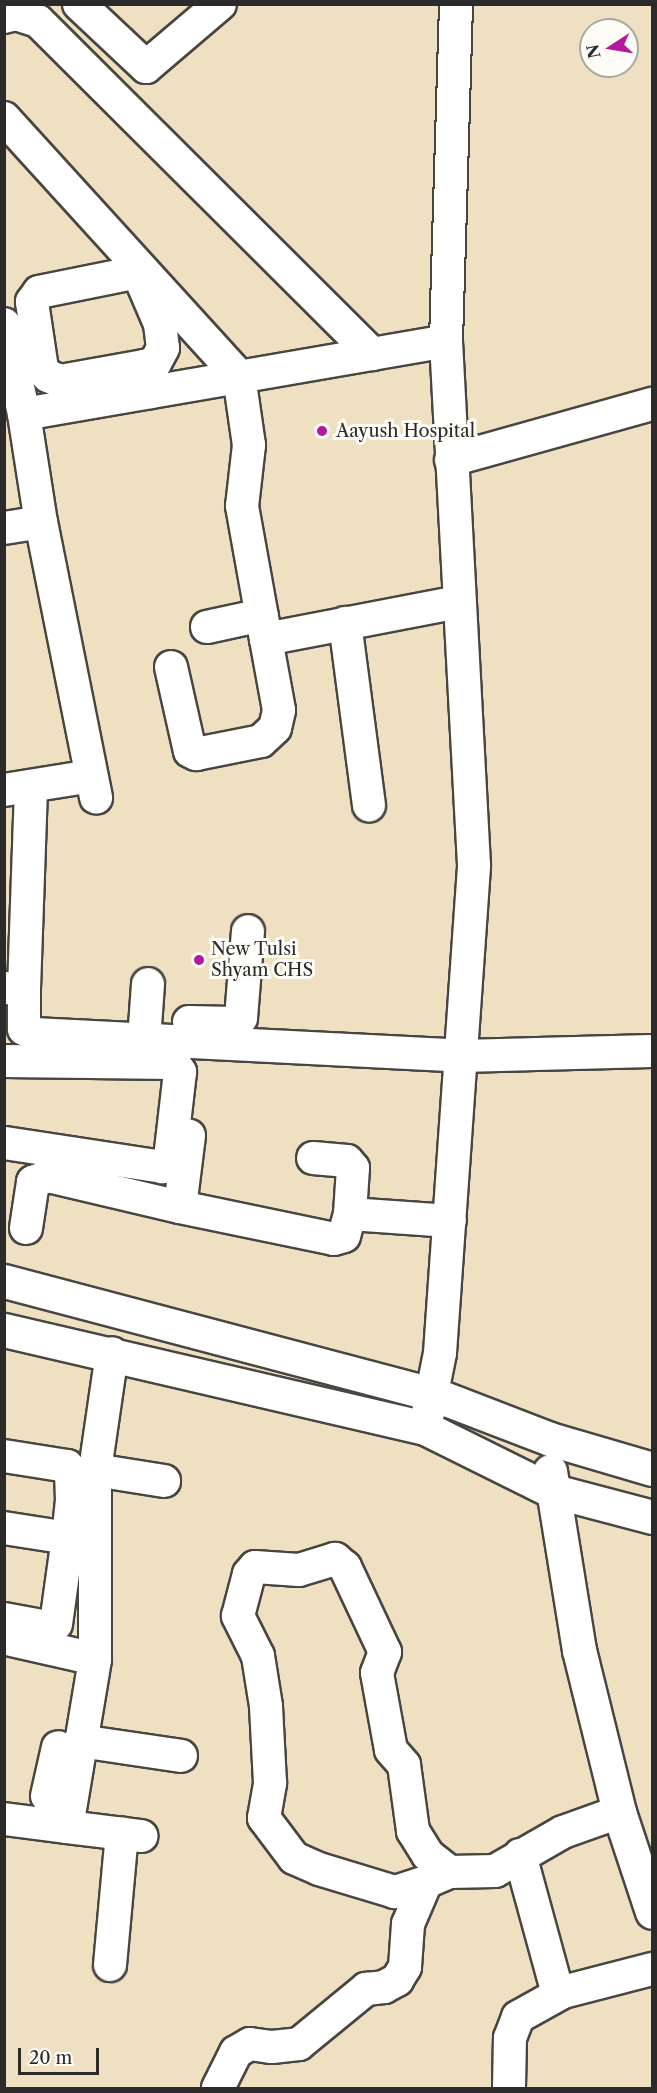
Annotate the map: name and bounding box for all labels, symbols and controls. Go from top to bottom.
north arrow [579,18,639,78]
text: N [582,42,605,60]
place label: Aayush Hospital [336,420,475,442]
marker: Aayush Hospital [313,422,331,440]
place label: New Tulsi Shyam CHS [211,939,313,982]
marker: New Tulsi Shyam CHS [192,953,206,967]
scale bar [21,2036,102,2074]
text: 20 m [29,2047,72,2069]

